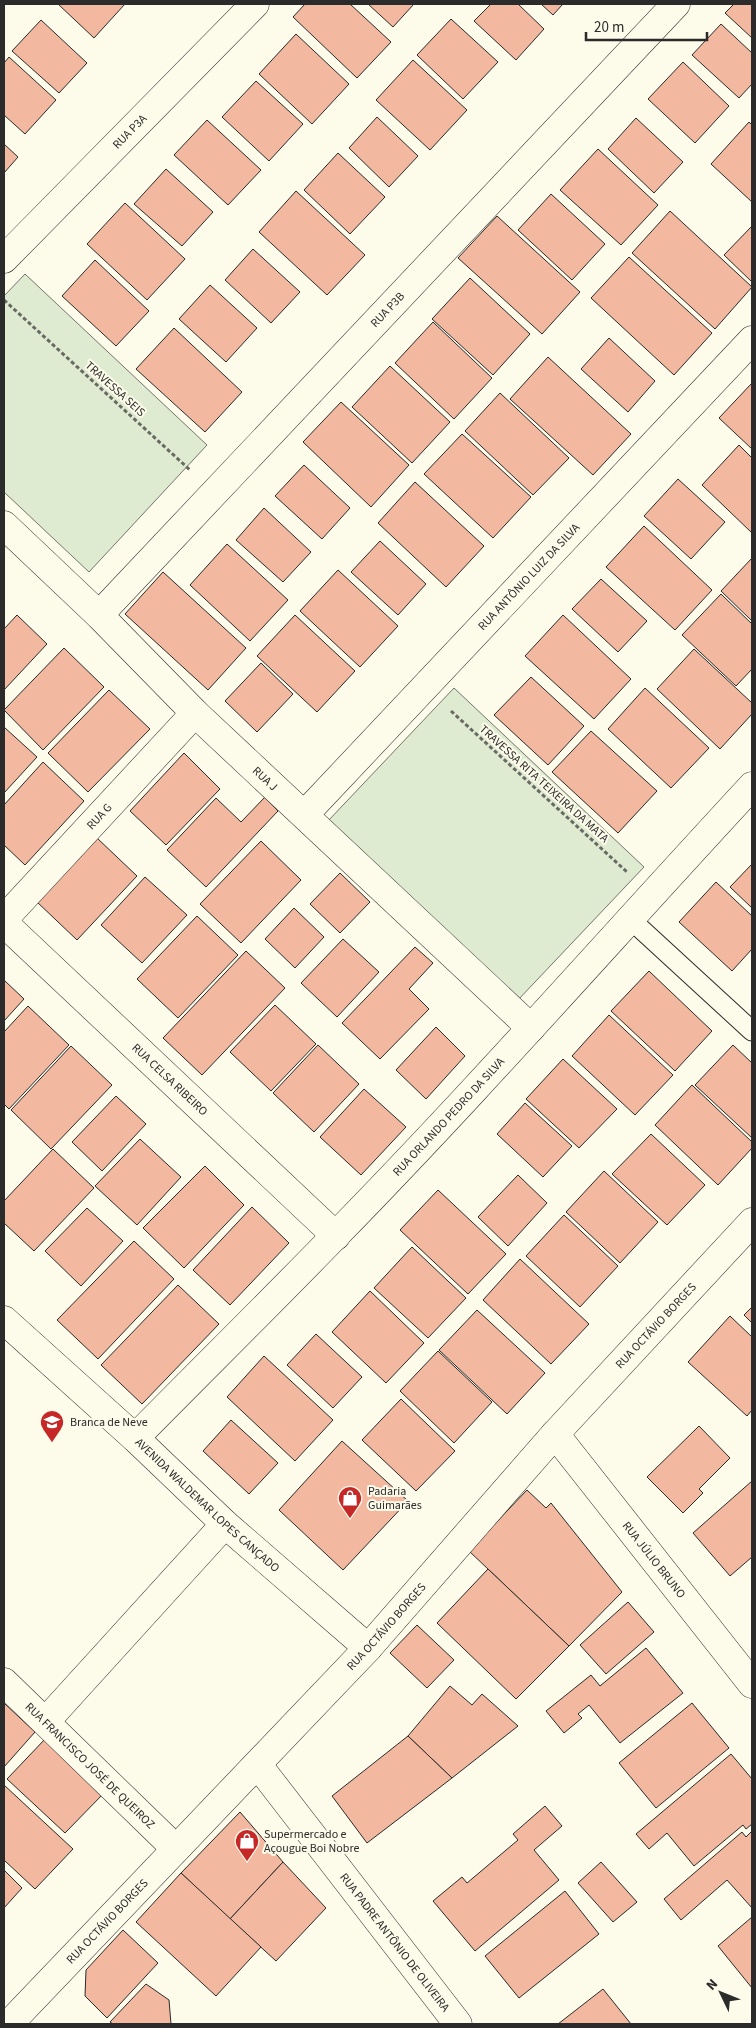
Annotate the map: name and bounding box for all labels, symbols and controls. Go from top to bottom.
scale bar [586,10,707,42]
text: 20 m [594,17,624,38]
street label: RUA P3A [109,110,151,153]
street label: RUA P3B [366,288,408,331]
street label: TRAVESSA SEIS [81,357,149,421]
street label: RUA ANTÔNIO LUIZ DA SILVA [474,519,584,634]
street label: TRAVESSA RITA TEIXEIRA DA MATA [476,721,613,847]
street label: RUA J [249,762,281,795]
street label: RUA G [83,799,116,833]
street label: RUA CELSA RIBEIRO [128,1039,212,1119]
street label: RUA ORLANDO PEDRO DA SILVA [389,1053,509,1180]
street label: RUA OCTÁVIO BORGES [611,1279,700,1372]
school or university icon: Branca de Neve [39,1409,65,1443]
place label: Branca de Neve [70,1414,148,1431]
street label: AVENIDA WALDEMAR LOPES CANÇADO [131,1434,283,1576]
place label: Padaria Guimarães [368,1483,422,1514]
shop icon: Padaria Guimarães [337,1485,363,1519]
street label: RUA JÚLIO BRUNO [618,1518,690,1602]
street label: RUA OCTÁVIO BORGES [343,1579,430,1674]
street label: RUA FRANCISCO JOSÉ DE QUEIROZ [21,1699,159,1833]
place label: Supermercado e Açougue Boi Nobre [264,1826,360,1857]
shop icon: Supermercado e Açougue Boi Nobre [234,1828,260,1862]
street label: RUA PADRE ANTÔNIO DE OLIVEIRA [336,1869,454,2015]
street label: RUA OCTÁVIO BORGES [62,1875,152,1968]
north arrow [696,1968,746,2018]
text: N [702,1975,723,1995]

